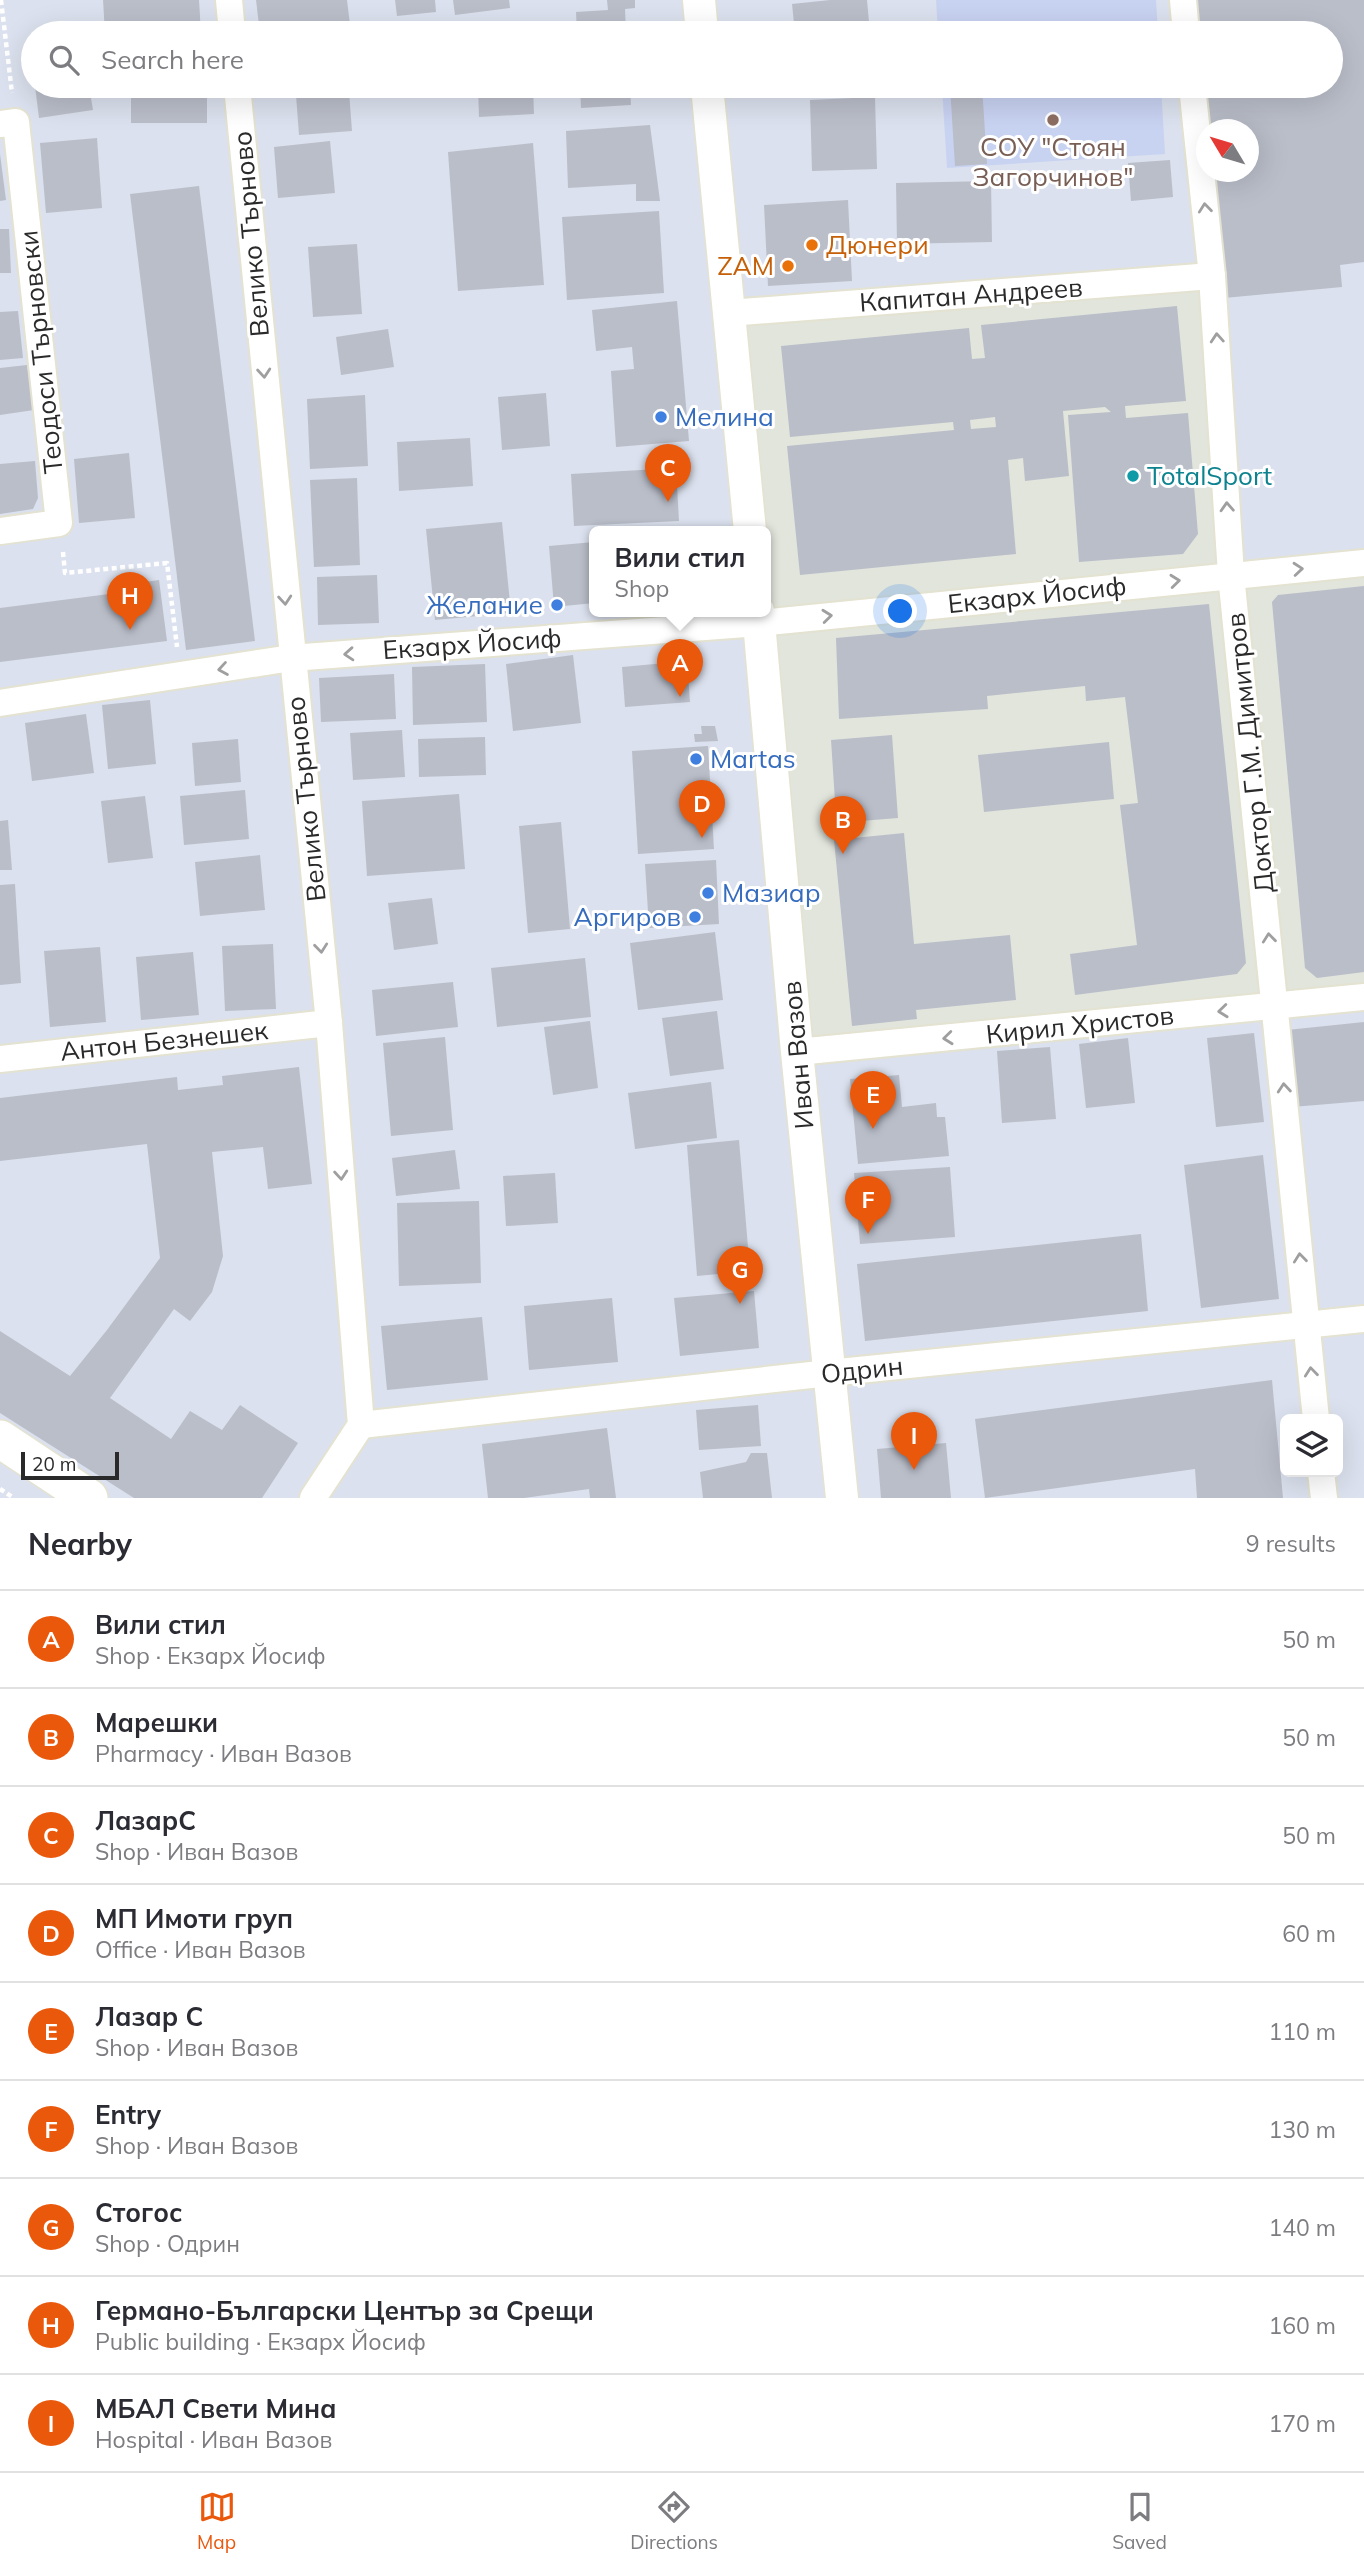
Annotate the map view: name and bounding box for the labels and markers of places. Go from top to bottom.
marker: СОУ "Стоян Загорчинов" [1045,112,1061,128]
place label: СОУ "Стоян Загорчинов" [973,130,1133,193]
place label: Дюнери [826,228,929,261]
marker: Дюнери [804,237,820,253]
place label: ZAM [717,249,774,282]
marker: ZAM [780,258,796,274]
place label: Мелина [675,400,774,433]
marker: Мелина [653,409,669,425]
pin: C [645,444,691,502]
place label: TotalSport [1147,459,1272,492]
marker: TotalSport [1125,468,1141,484]
pin: H [107,572,153,630]
place label: Желание [426,588,543,621]
marker: Желание [549,597,565,613]
pin: A [657,639,703,697]
place label: Martas [710,742,796,775]
marker: Martas [688,751,704,767]
pin: D [679,780,725,838]
pin: B [820,796,866,854]
place label: Мазиар [722,876,821,909]
marker: Мазиар [700,885,716,901]
place label: Аргиров [574,900,681,933]
marker: Аргиров [687,909,703,925]
pin: E [850,1071,896,1129]
pin: F [845,1176,891,1234]
pin: G [717,1246,763,1304]
pin: I [891,1412,937,1470]

